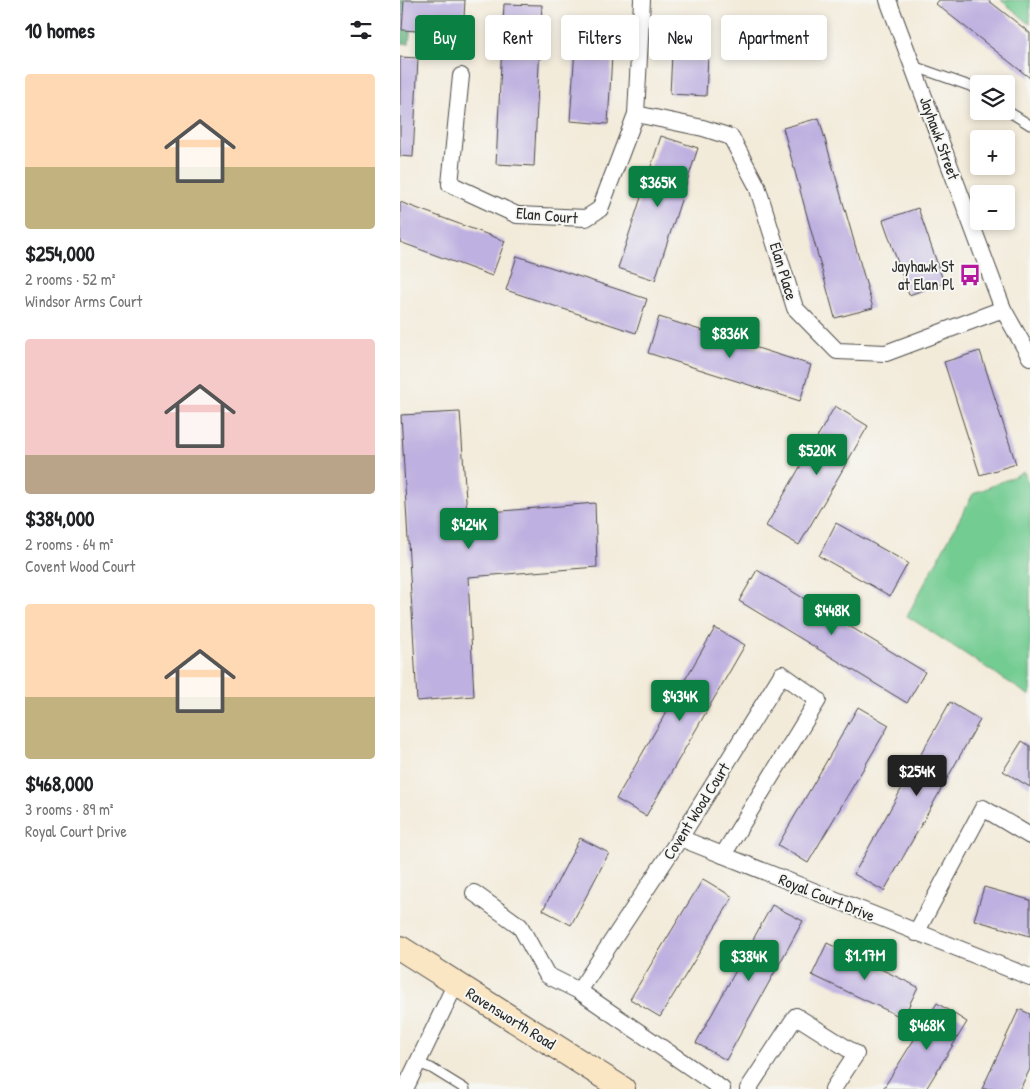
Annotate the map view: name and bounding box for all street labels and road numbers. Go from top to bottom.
street label: Jayhawk Street [915,93,965,183]
street label: Elan Court [515,201,579,229]
street label: Elan Place [765,239,803,303]
street label: Covent Wood Court [657,758,735,864]
street label: Royal Court Drive [776,868,879,926]
street label: Ravensworth Road [462,982,560,1054]

